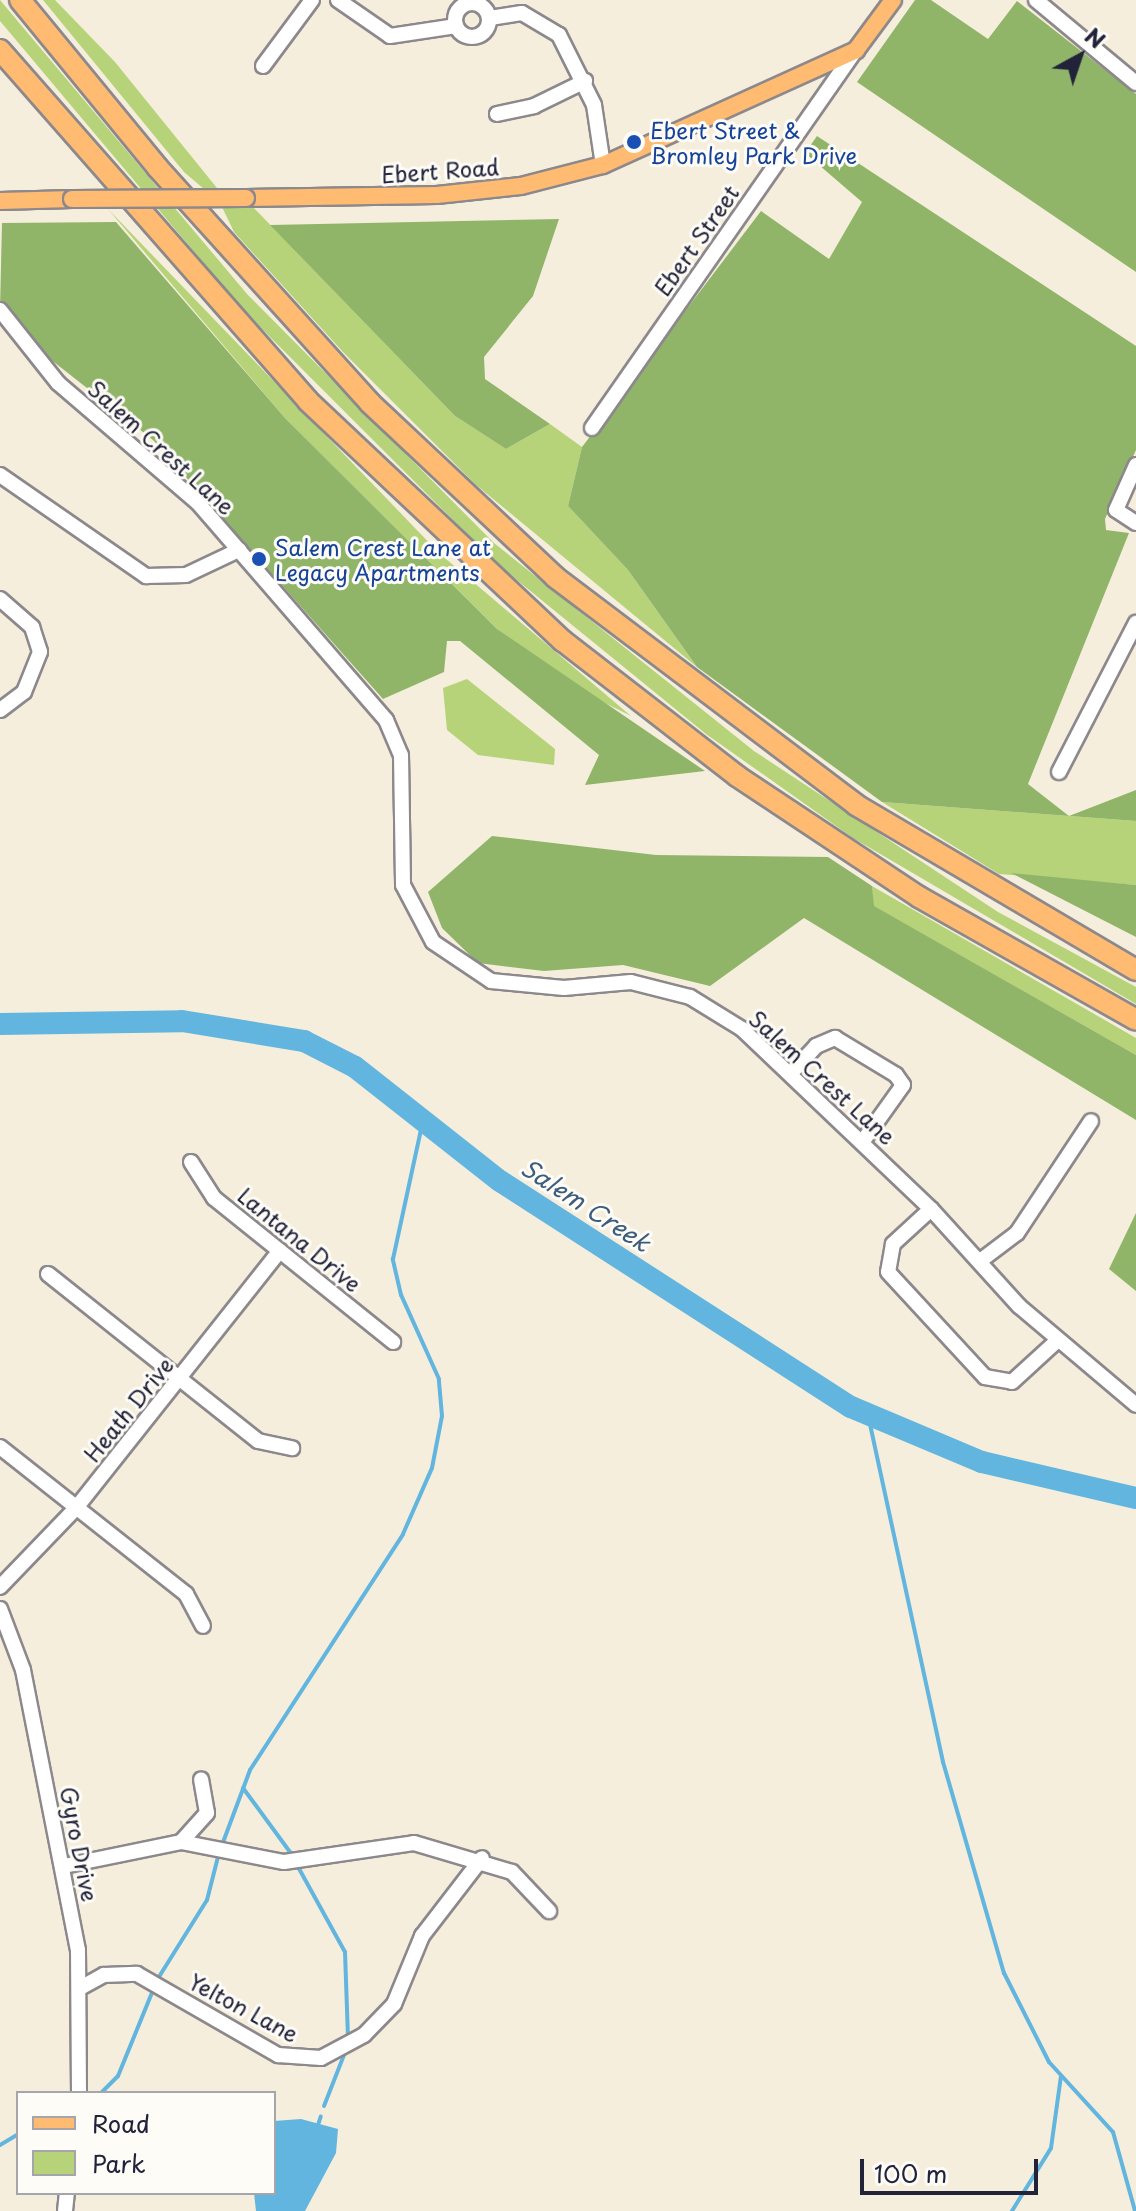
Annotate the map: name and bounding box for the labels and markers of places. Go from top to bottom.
place label: Ebert Street & Bromley Park Drive [650,116,858,168]
marker: Ebert Street & Bromley Park Drive [625,133,643,151]
place label: Salem Crest Lane at Legacy Apartments [275,533,494,584]
marker: Salem Crest Lane at Legacy Apartments [250,550,268,568]

